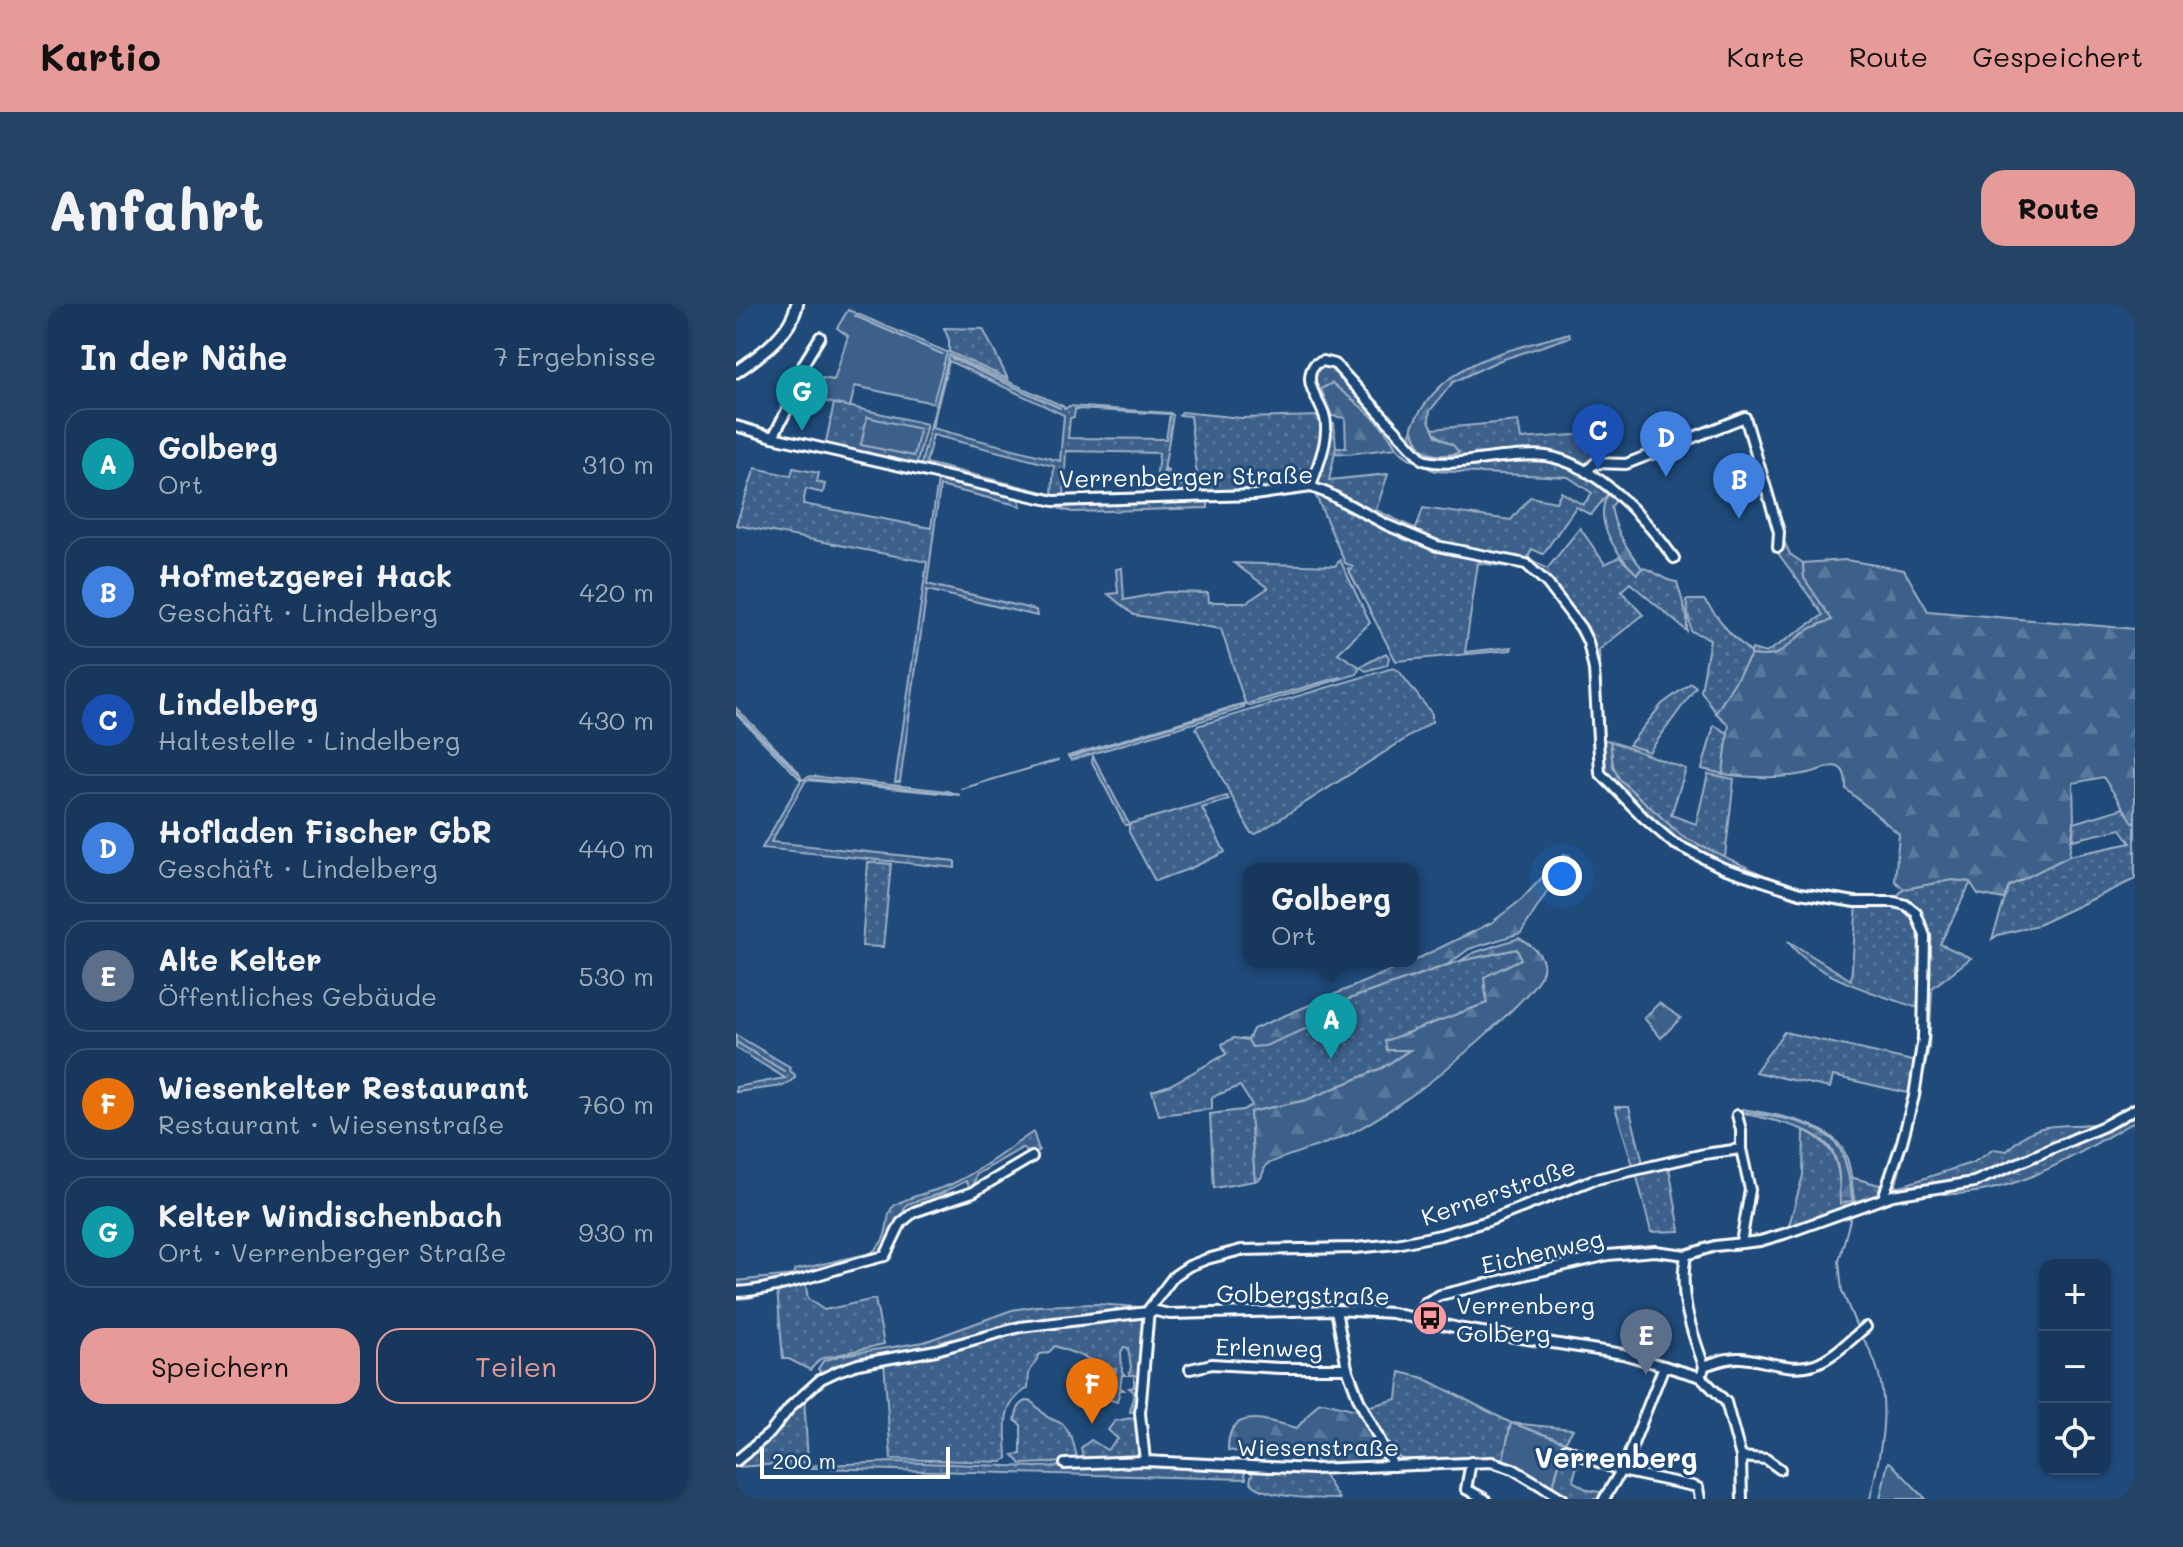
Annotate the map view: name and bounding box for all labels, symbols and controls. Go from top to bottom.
text: Kartio [40,31,161,81]
text: Karte [1726,38,1805,74]
text: Route [1849,38,1928,74]
text: Gespeichert [1972,38,2143,74]
button: Route [1981,170,2135,246]
text: Anfahrt [48,172,264,245]
text: In der Nähe [80,334,288,379]
text: 7 Ergebnisse [494,339,656,373]
pin: G [776,365,828,431]
pin: C [1572,404,1624,470]
pin: D [1640,411,1692,477]
text: Golberg [158,427,278,467]
text: A [99,447,117,481]
text: 310 m [582,447,654,481]
pin: B [1713,453,1765,519]
street label: Verrenberger Straße [1059,458,1313,494]
text: Ort [158,467,203,501]
text: Hofmetzgerei Hack [158,555,452,595]
text: B [99,575,117,609]
text: 420 m [579,575,654,609]
text: Geschäft · Lindelberg [158,595,438,629]
text: Lindelberg [158,683,318,723]
text: C [98,703,118,737]
text: 430 m [578,703,654,737]
text: Haltestelle · Lindelberg [158,723,460,757]
text: Hofladen Fischer GbR [158,811,492,851]
text: D [99,831,117,865]
text: 440 m [578,831,654,865]
text: Geschäft · Lindelberg [158,851,438,885]
your location [1542,856,1582,896]
popup [1243,863,1419,967]
text: Golberg [1271,878,1391,918]
text: Ort [1271,918,1316,952]
text: Alte Kelter [158,939,322,979]
text: E [100,959,116,993]
text: 530 m [579,959,654,993]
text: Öffentliches Gebäude [158,979,437,1013]
pin: A [1305,993,1357,1059]
text: Wiesenkelter Restaurant [158,1067,529,1107]
text: F [100,1087,116,1121]
text: 760 m [579,1087,654,1121]
text: Restaurant · Wiesenstraße [158,1107,504,1141]
street label: Kernerstraße [1417,1150,1579,1232]
text: Kelter Windischenbach [158,1195,502,1235]
text: G [98,1215,118,1249]
text: 930 m [578,1215,654,1249]
street label: Eichenweg [1478,1222,1606,1280]
text: Ort · Verrenberger Straße [158,1235,507,1269]
map controls [2039,1259,2111,1475]
button: + [2039,1259,2111,1331]
street label: Golbergstraße [1216,1277,1390,1311]
place label: Verrenberg Golberg [1456,1289,1595,1348]
bus stop icon: Verrenberg Golberg [1411,1299,1449,1337]
pin: E [1620,1309,1672,1375]
button: Speichern [80,1328,360,1404]
button: Teilen [376,1328,656,1404]
street label: Erlenweg [1215,1331,1323,1363]
button: − [2039,1331,2111,1403]
pin: F [1066,1358,1118,1424]
button: locate [2039,1403,2111,1475]
street label: Wiesenstraße [1237,1431,1399,1462]
district label: Verrenberg [1535,1439,1697,1475]
scale bar [760,1443,950,1479]
text: 200 m [772,1446,836,1475]

